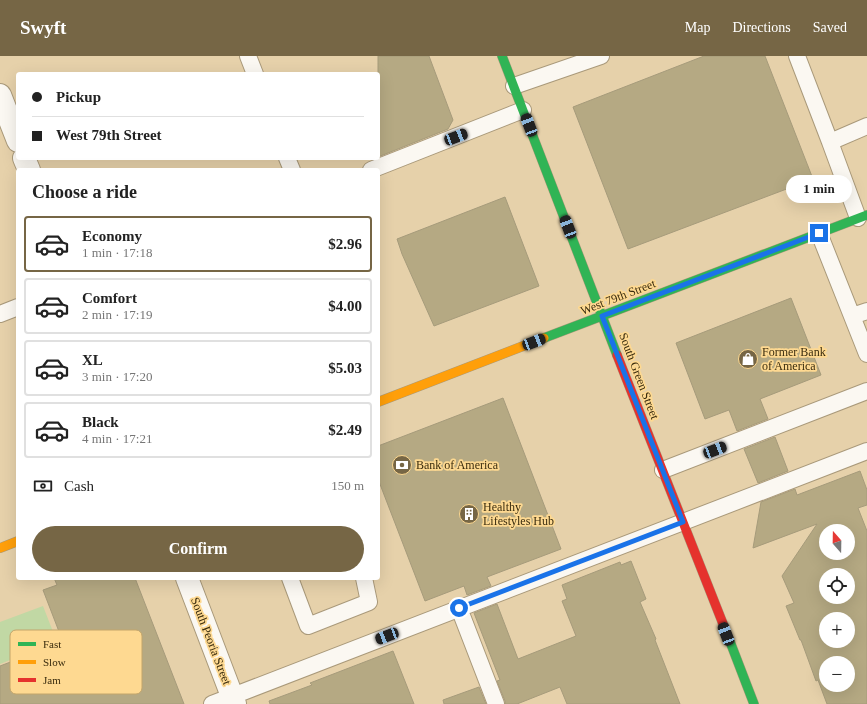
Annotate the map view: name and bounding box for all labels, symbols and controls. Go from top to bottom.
text: Swyft [20,17,66,38]
text: Map [685,20,710,35]
text: Directions [732,20,791,35]
text: Saved [813,20,847,35]
text: Pickup [56,89,101,105]
car [519,112,539,138]
text: West 79th Street [56,127,162,143]
car [443,127,469,147]
callout: 1 min [786,175,852,203]
text: 1 min [803,181,835,196]
text: Choose a ride [32,182,137,202]
car [558,214,578,240]
route end [810,224,828,242]
icon: car [34,226,70,262]
text: Economy [82,228,142,244]
text: $2.96 [328,236,362,252]
text: 1 min · 17:18 [82,245,152,260]
street label: West 79th Street [579,276,658,318]
icon: car [34,288,70,324]
text: Comfort [82,290,137,306]
text: $4.00 [328,298,362,314]
text: 2 min · 17:19 [82,307,152,322]
street label: South Green Street [616,331,662,422]
car [521,332,547,352]
place label: Former Bank of America [762,345,826,373]
shop icon: Former Bank of America [737,348,759,370]
icon: car [34,350,70,386]
text: XL [82,352,103,368]
text: $5.03 [328,360,362,376]
text: 3 min · 17:20 [82,369,152,384]
icon: car [34,412,70,448]
text: Black [82,414,119,430]
text: $2.49 [328,422,362,438]
text: 4 min · 17:21 [82,431,152,446]
car [702,440,728,460]
bank icon: Bank of America [391,454,413,476]
place label: Bank of America [416,458,499,472]
icon: cash [32,475,54,497]
text: Cash [64,478,94,494]
text: 150 m [331,478,364,493]
place label: Healthy Lifestyles Hub [483,500,554,528]
building icon: Healthy Lifestyles Hub [458,503,480,525]
north arrow [819,524,855,560]
map controls [819,524,855,692]
button: Confirm [32,526,364,572]
button: locate [819,568,855,604]
street label: South Peoria Street [188,595,234,687]
route start [450,599,468,617]
button: + [819,612,855,648]
car [716,621,736,647]
car [374,626,400,646]
legend [10,630,142,694]
text: Fast [43,638,61,650]
text: Slow [43,656,66,668]
button: − [819,656,855,692]
text: Jam [43,674,61,686]

